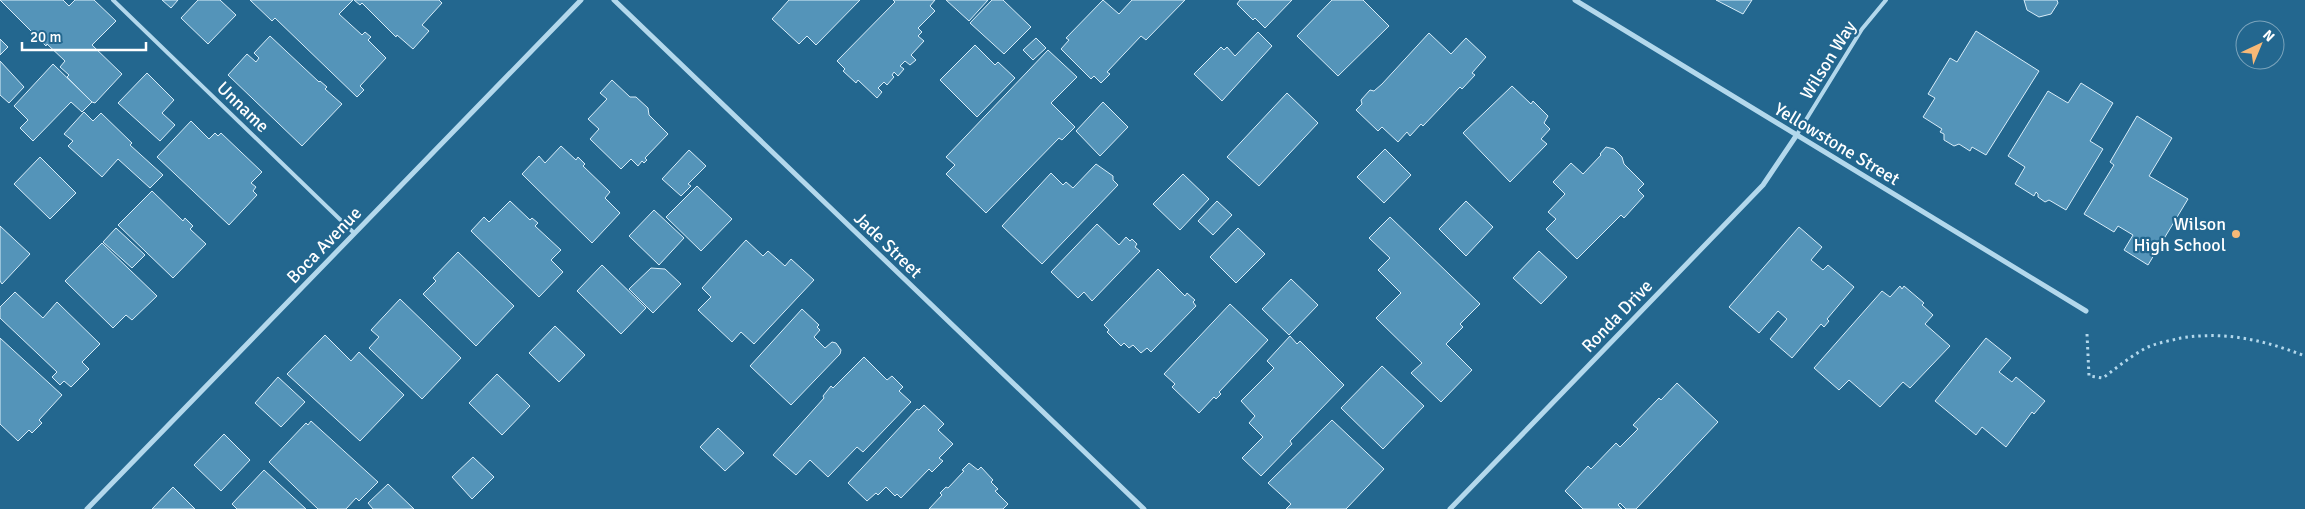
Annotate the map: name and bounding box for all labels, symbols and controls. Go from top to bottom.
street label: Wilson Way [1795,16,1861,103]
scale bar [22,20,146,52]
north arrow [2235,20,2285,70]
text: N [2259,27,2278,46]
text: 20 m [30,28,61,46]
street label: Unname [212,77,274,137]
street label: Yellowstone Street [1770,98,1904,190]
street label: Boca Avenue [282,202,366,288]
street label: Jade Street [849,207,927,283]
place label: Wilson High School [2133,213,2226,256]
marker: Wilson High School [2230,228,2242,240]
street label: Ronda Drive [1577,275,1657,357]

